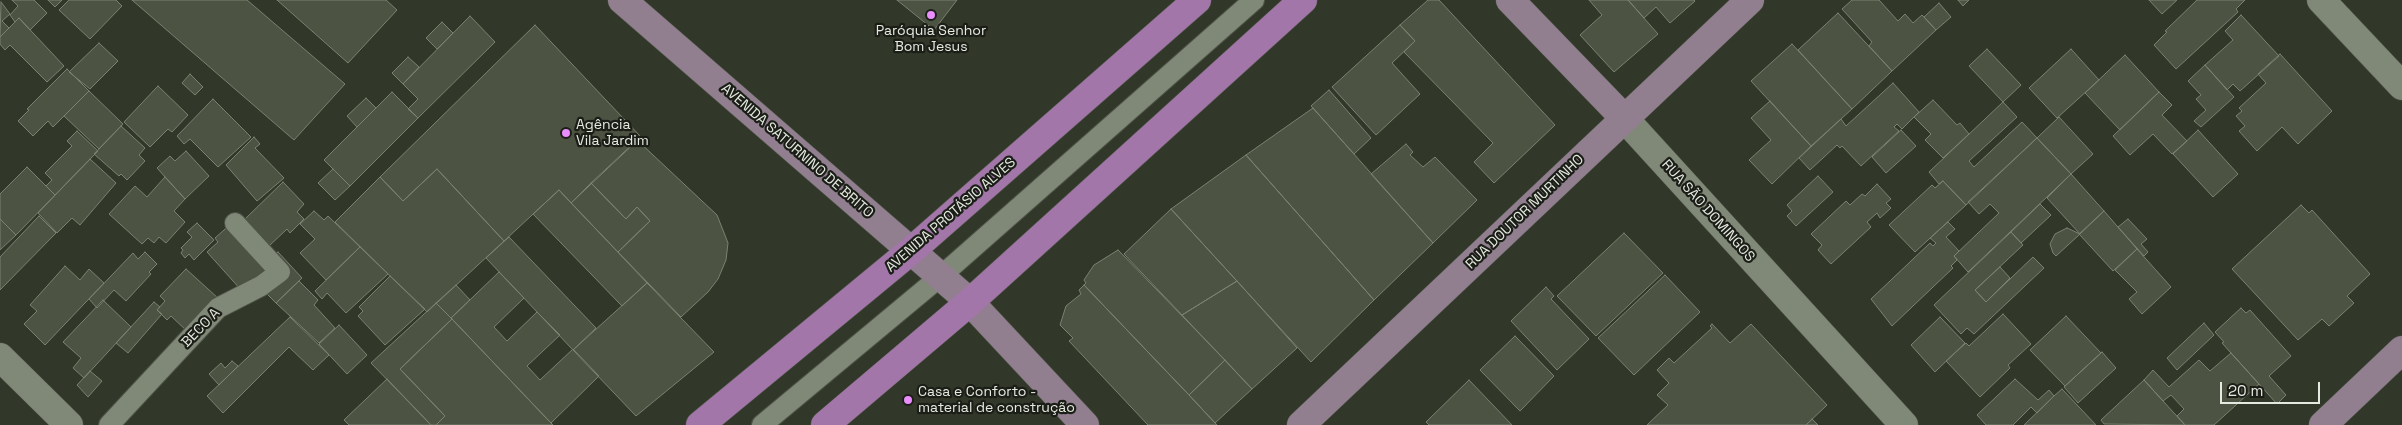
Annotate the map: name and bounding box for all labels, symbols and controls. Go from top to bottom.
marker: Paróquia Senhor Bom Jesus [925,9,937,21]
place label: Paróquia Senhor Bom Jesus [876,23,986,56]
street label: AVENIDA SATURNINO DE BRITO [718,80,876,222]
place label: Agência Vila Jardim [576,117,649,150]
marker: Agência Vila Jardim [560,127,572,139]
street label: RUA DOUTOR MURTINHO [1462,151,1588,273]
street label: AVENIDA PROTÁSIO ALVES [883,154,1019,276]
street label: RUA SÃO DOMINGOS [1658,157,1758,265]
street label: BECO A [178,305,224,351]
scale bar [2222,372,2322,404]
text: 20 m [2228,381,2263,400]
place label: Casa e Conforto - material de construção [918,384,1075,417]
marker: Casa e Conforto - material de construção [902,394,914,406]

